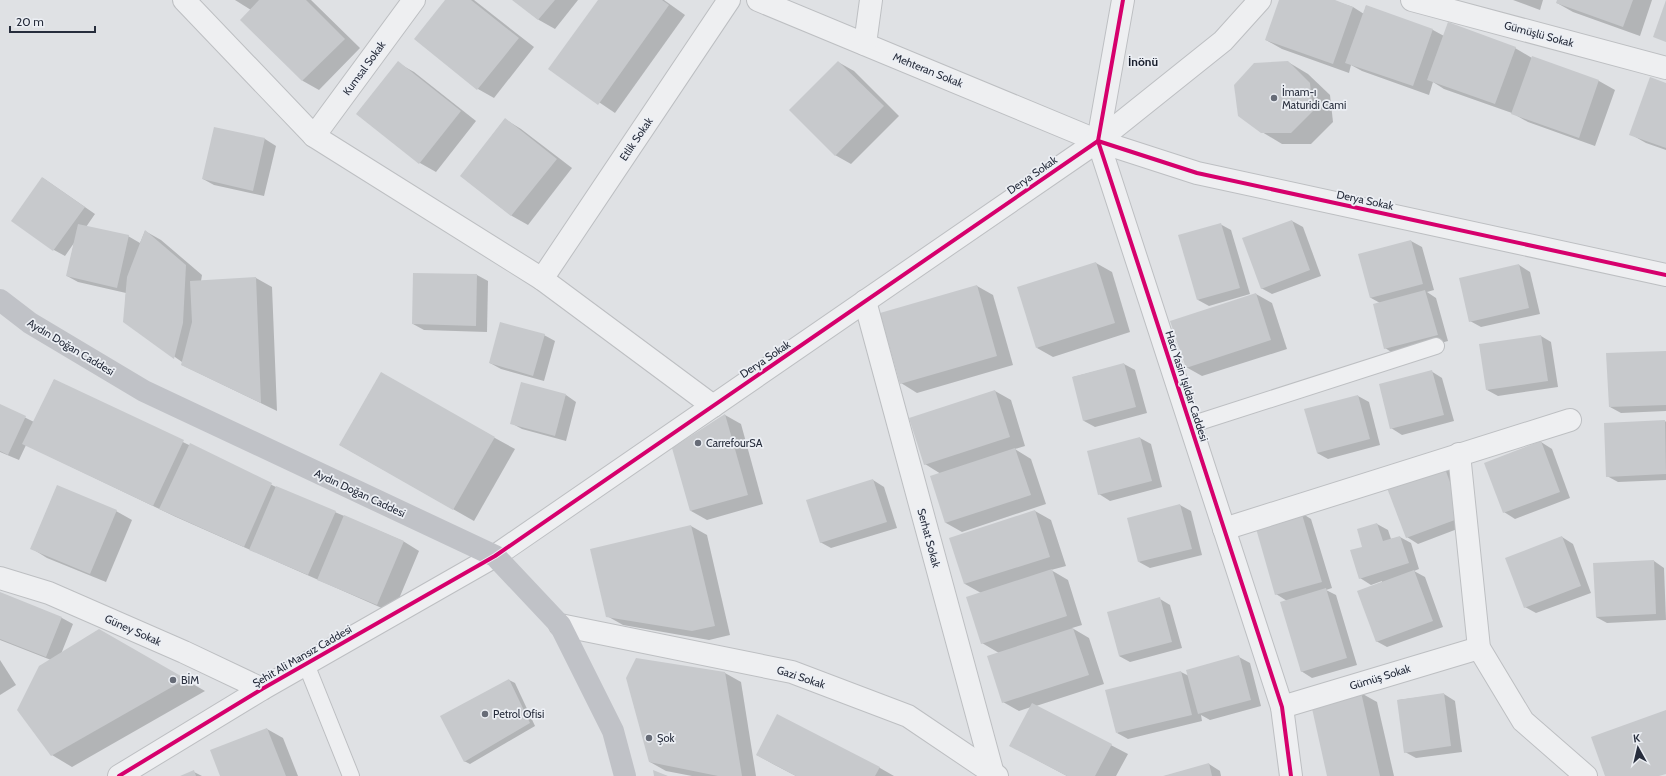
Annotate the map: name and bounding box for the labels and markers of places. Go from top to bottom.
place label: İmam-ı Maturidi Cami [1282,85,1346,112]
marker: İmam-ı Maturidi Cami [1269,93,1279,103]
place label: CarrefourSA [706,436,763,450]
marker: CarrefourSA [693,438,703,448]
place label: BİM [181,673,199,687]
marker: BİM [168,675,178,685]
place label: Petrol Ofisi [493,707,544,721]
marker: Petrol Ofisi [480,709,490,719]
place label: Şok [657,731,674,745]
marker: Şok [644,733,654,743]

